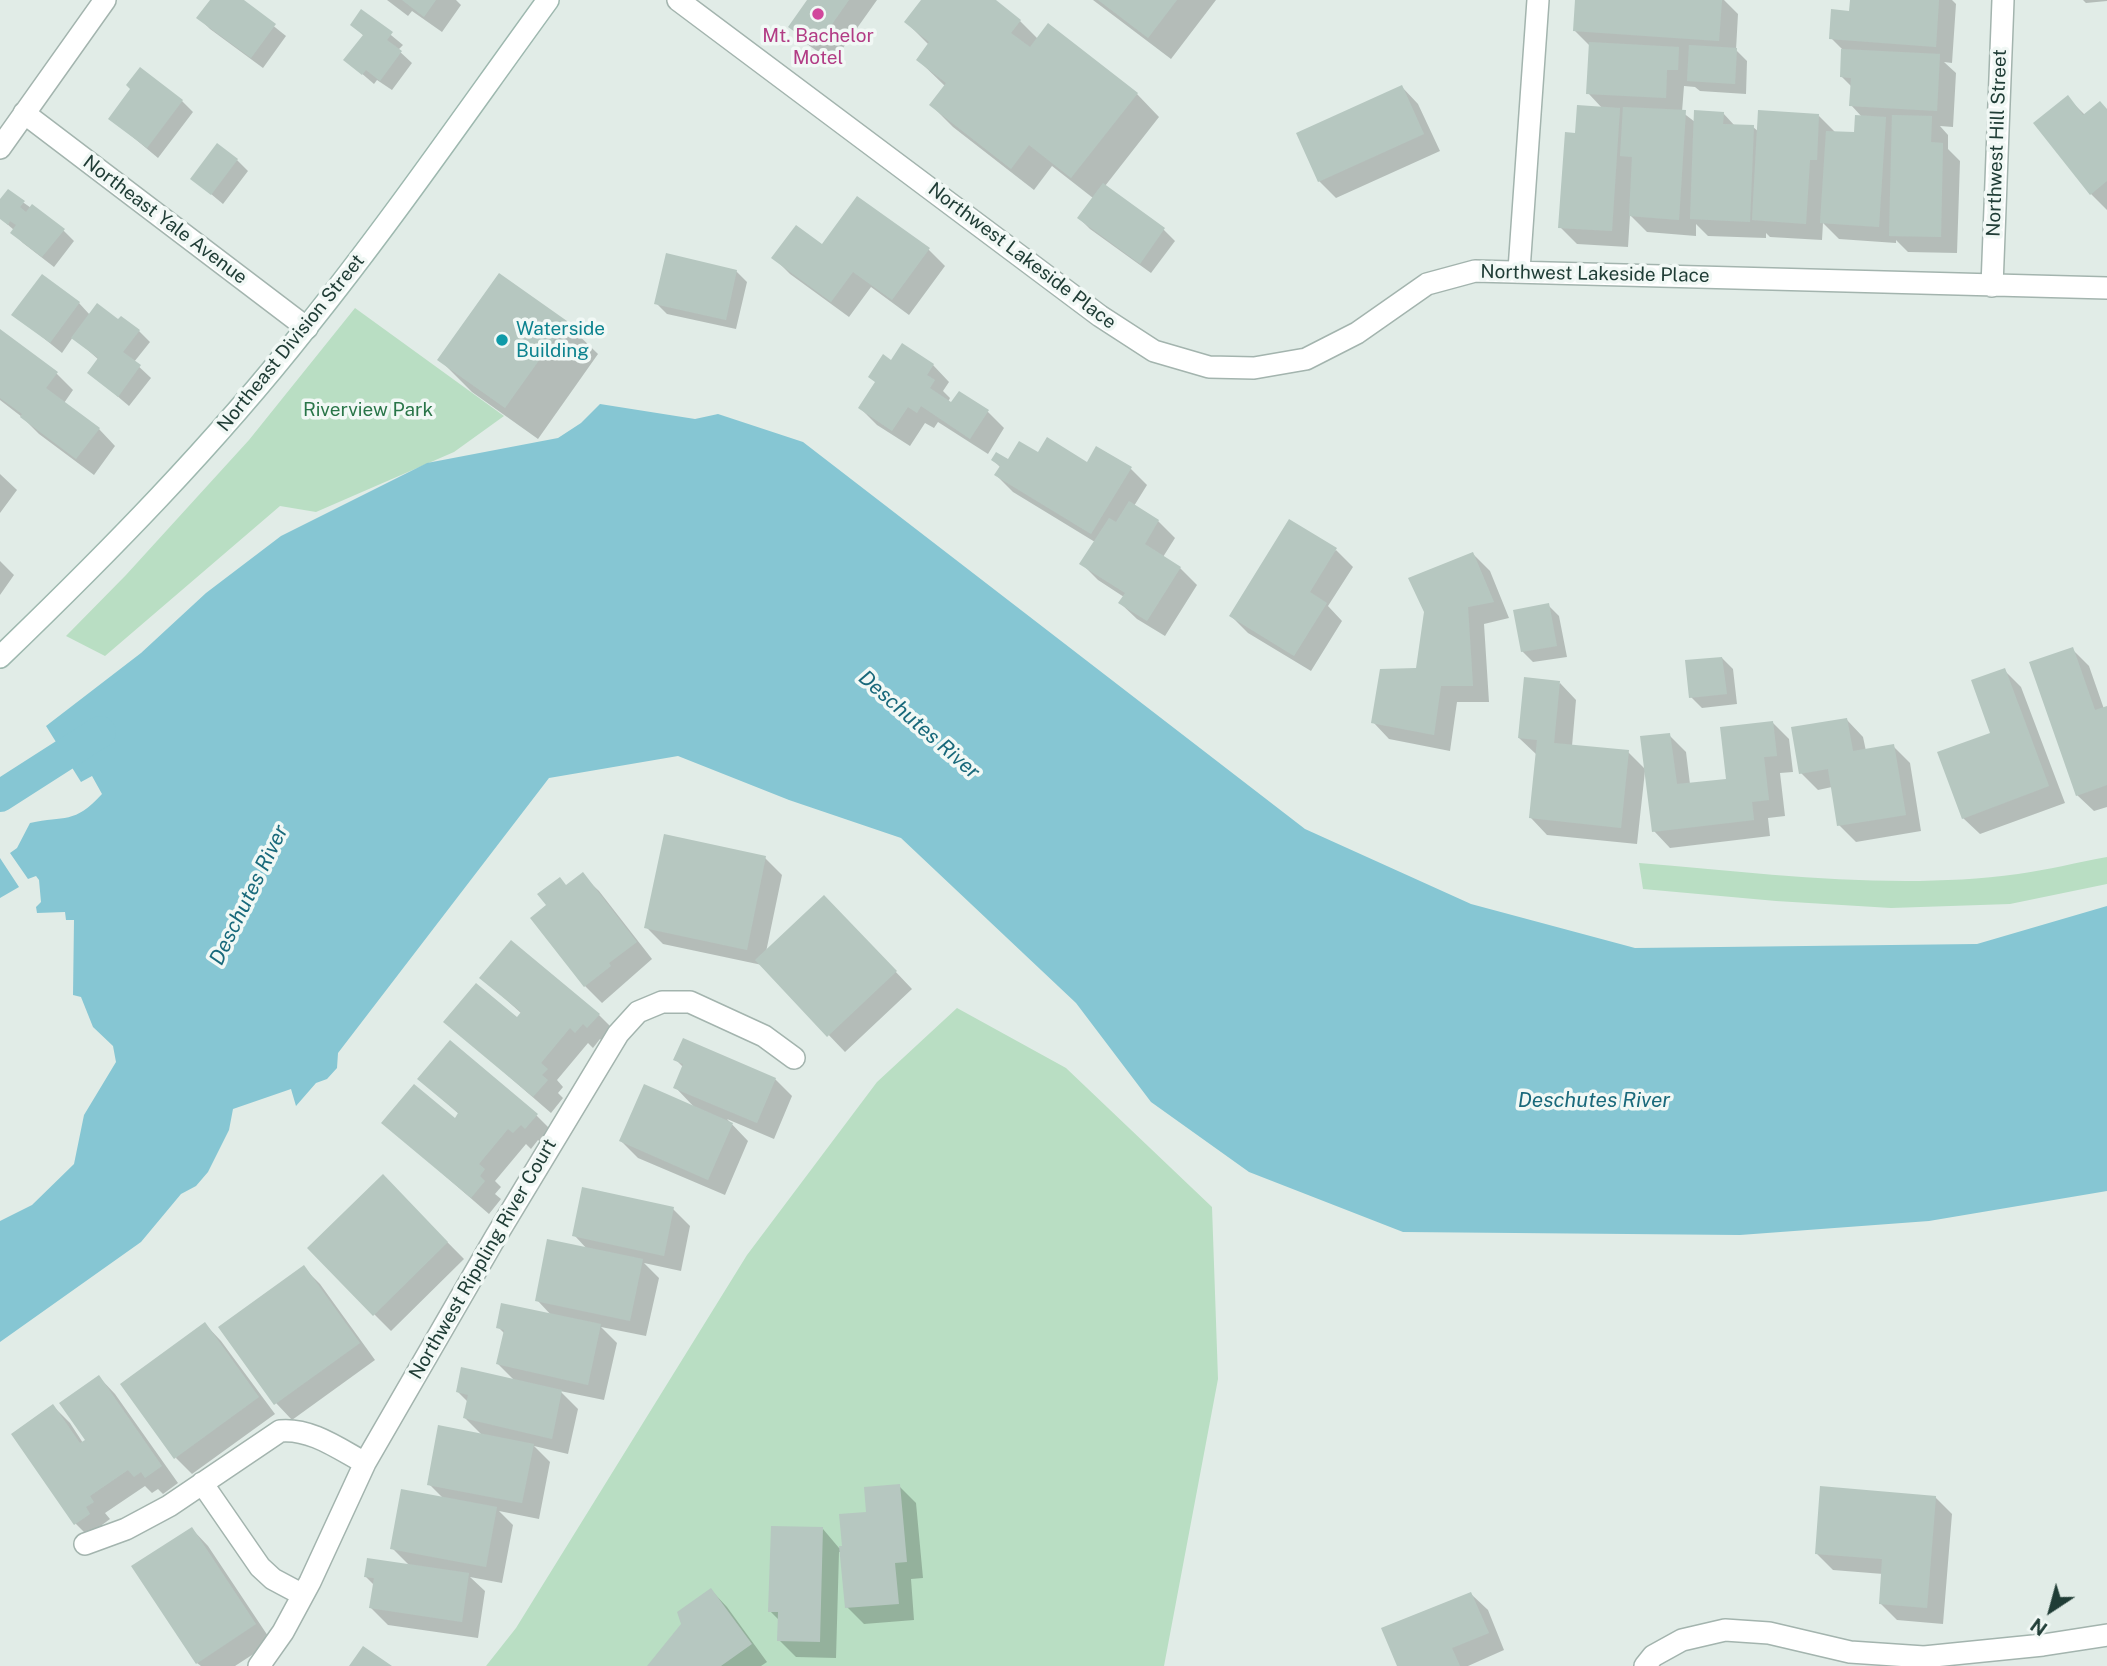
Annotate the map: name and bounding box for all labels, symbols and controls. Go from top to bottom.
marker: Mt. Bachelor Motel [810,6,826,22]
place label: Mt. Bachelor Motel [762,25,874,69]
street label: Northwest Hill Street [1982,49,2012,237]
street label: Northeast Yale Avenue [78,151,252,289]
street label: Northwest Lakeside Place [924,178,1120,334]
street label: Northeast Division Street [213,250,369,436]
street label: Northwest Lakeside Place [1480,261,1710,287]
place label: Waterside Building [516,318,605,362]
marker: Waterside Building [494,332,510,348]
park label: Riverview Park [303,399,433,421]
water label: Deschutes River [853,665,985,785]
water label: Deschutes River [204,821,294,969]
water label: Deschutes River [1518,1088,1670,1114]
street label: Northwest Rippling River Court [405,1135,561,1383]
north arrow [2016,1575,2086,1645]
text: N [2026,1614,2051,1640]

